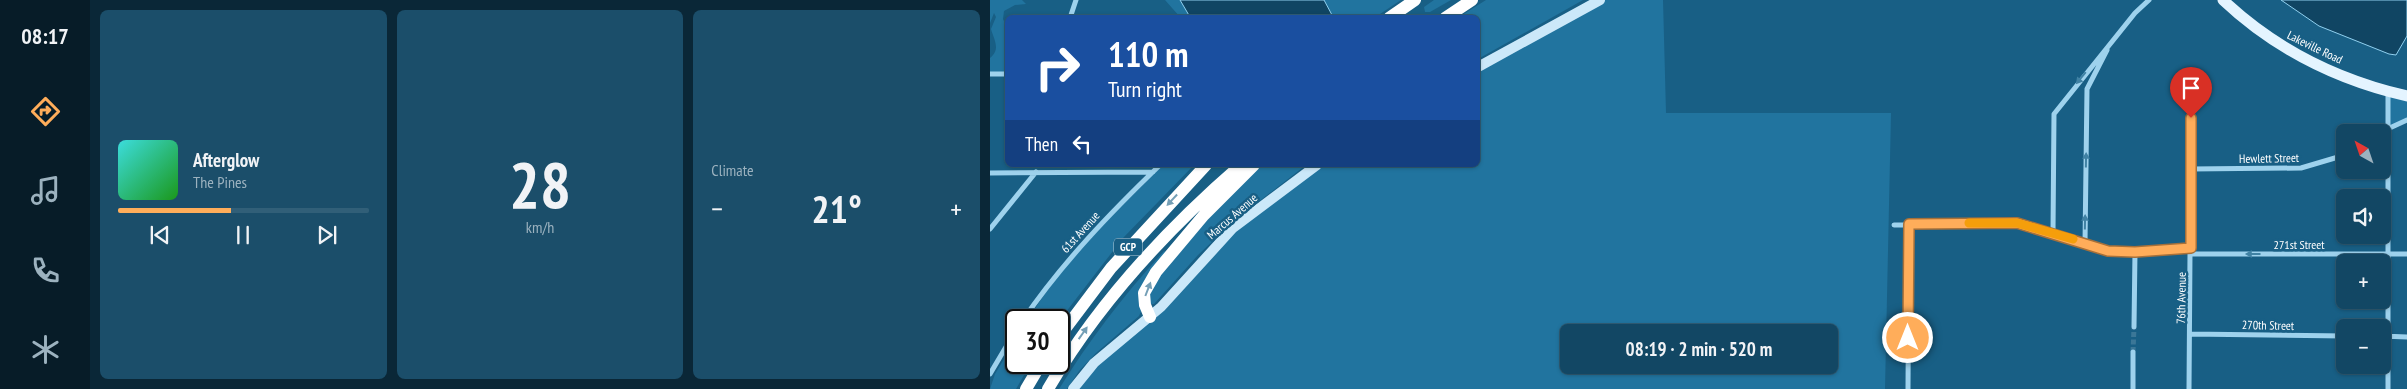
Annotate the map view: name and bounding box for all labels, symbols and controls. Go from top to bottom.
text: 08:17 [21,22,69,50]
street label: Lakeville Road [2285,27,2345,67]
text: 110 m [1108,31,1189,77]
icon: right [1025,35,1090,100]
pin [2170,67,2212,118]
one-way arrow [2076,71,2087,84]
icon: arrive [2177,74,2205,102]
text: Turn right [1108,75,1182,103]
icon: directions [28,94,63,129]
north arrow [2336,124,2391,179]
map controls [2336,124,2391,374]
icon: left [1068,130,1096,158]
text: Then [1025,132,1058,156]
text: 28 [509,142,571,226]
text: Afterglow [193,148,259,172]
street label: Hewlett Street [2239,150,2300,166]
one-way arrow [2082,152,2090,168]
text: Climate [711,160,754,180]
text: The Pines [193,172,247,192]
icon: music [28,173,63,208]
text: 21° [812,184,862,233]
button: sound [2336,189,2391,244]
text: − [711,190,723,227]
text: + [950,190,962,227]
street label: Marcus Avenue [1204,190,1260,242]
one-way arrow [1166,193,1178,205]
street label: 61st Avenue [1057,208,1103,256]
one-way arrow [2081,214,2089,230]
text: km/h [526,217,554,237]
icon: previous [146,221,174,249]
icon: pause [229,221,257,249]
icon: next [313,221,341,249]
street label: 271st Street [2274,237,2325,252]
road number: GCP [1114,238,1142,256]
one-way arrow [2245,250,2261,258]
icon: phone [28,253,63,288]
button: + [2336,254,2391,309]
street label: 76th Avenue [2173,272,2189,324]
one-way arrow [1144,282,1152,296]
speed limit sign: 30 [1005,309,1070,374]
position arrow [1881,311,1933,363]
street label: 270th Street [2242,317,2295,333]
button: − [2336,319,2391,374]
one-way arrow [1078,326,1088,340]
icon: climate [28,332,63,367]
text: 08:19 · 2 min · 520 m [1626,337,1772,361]

